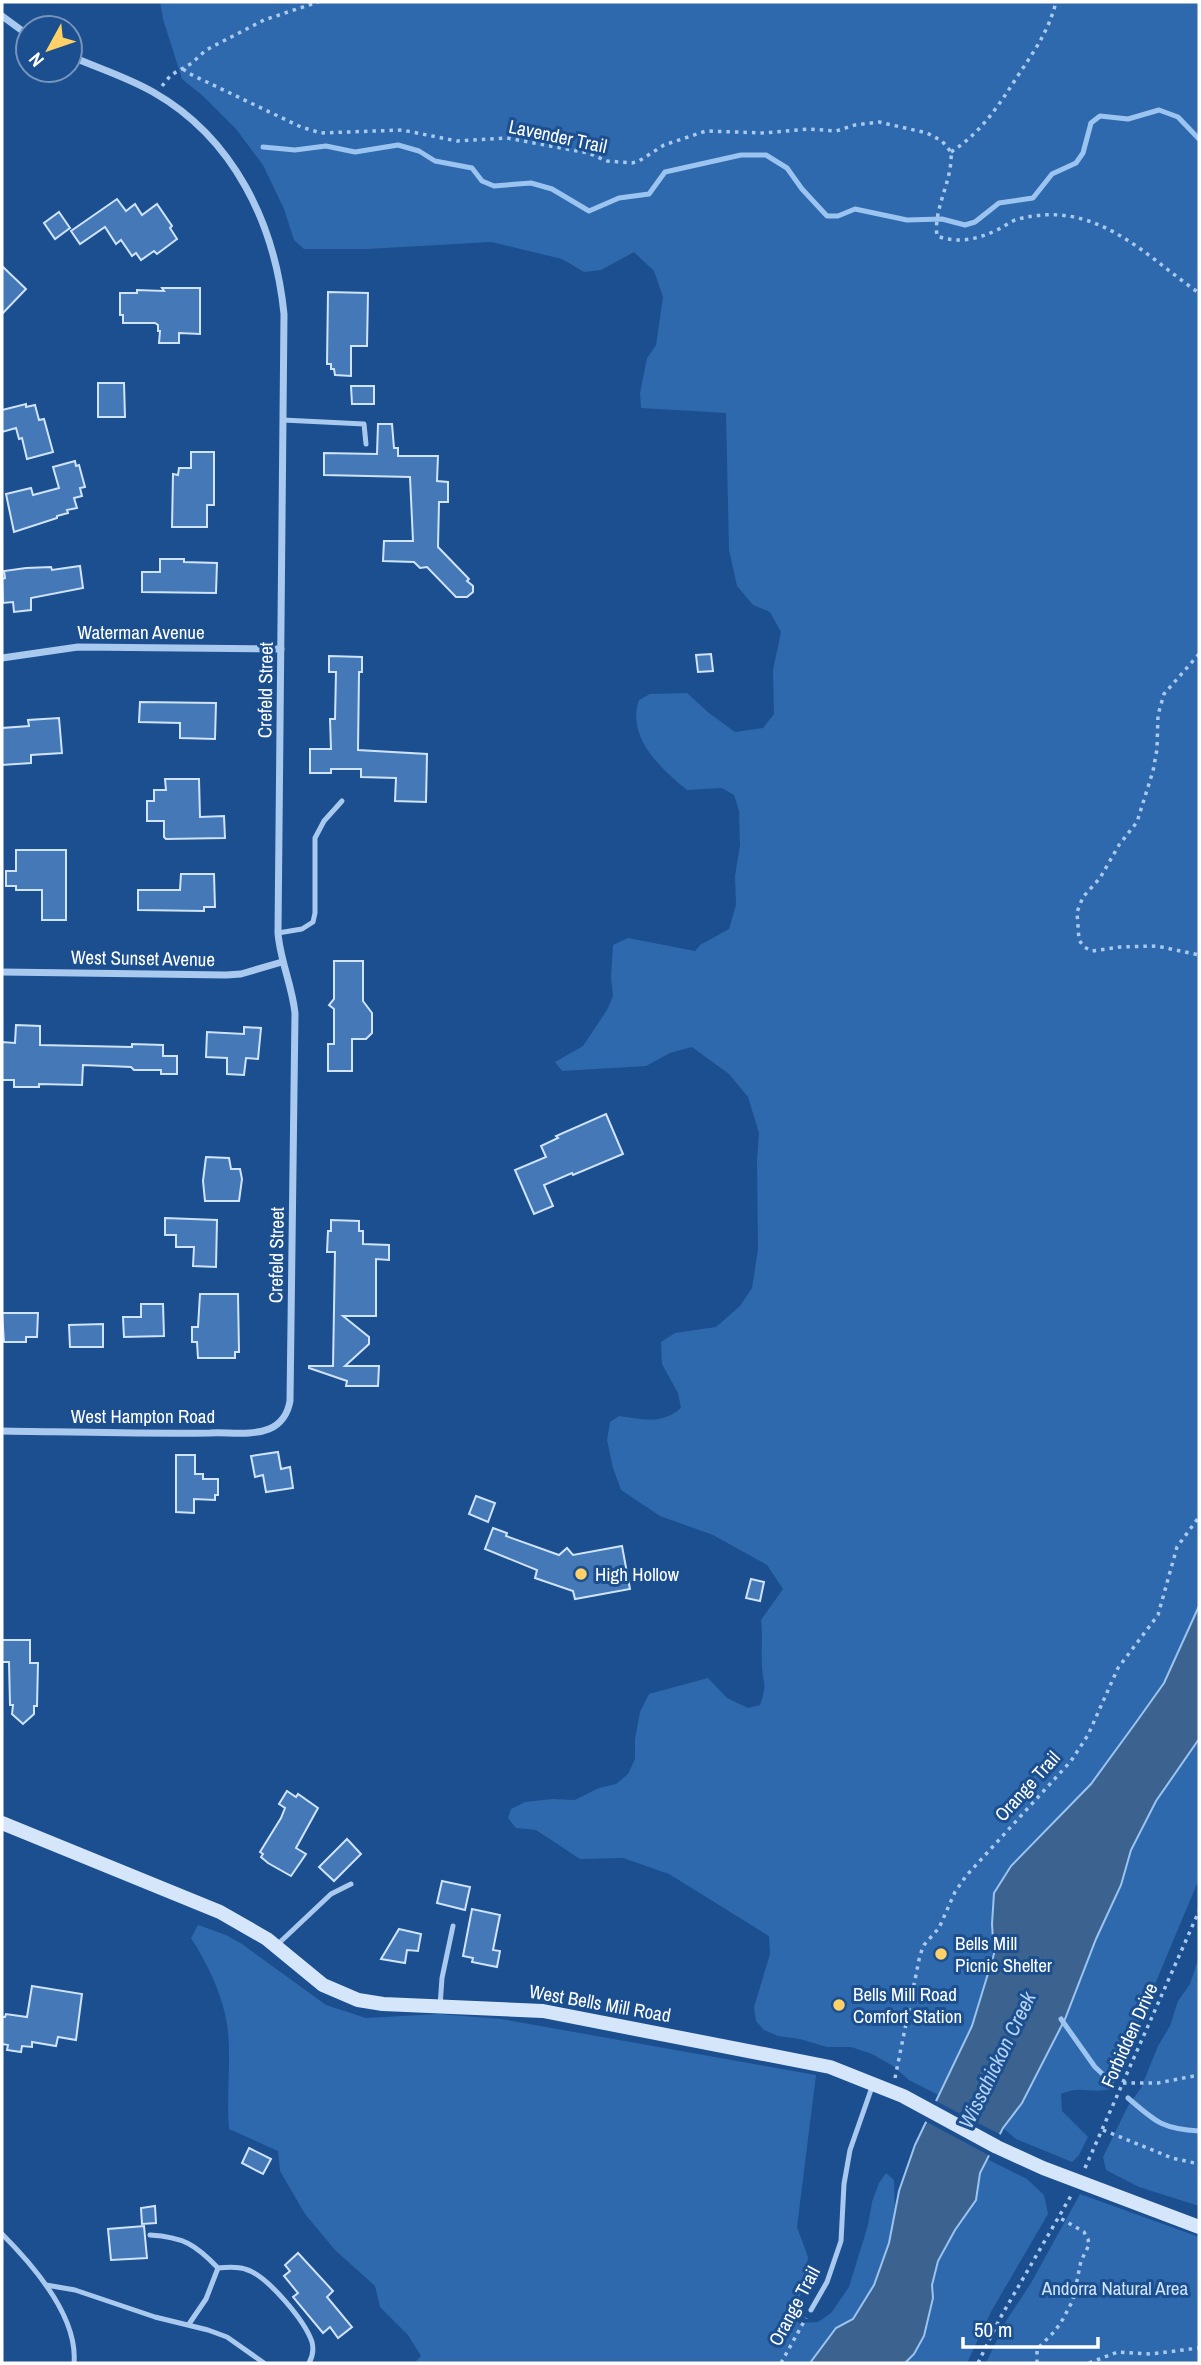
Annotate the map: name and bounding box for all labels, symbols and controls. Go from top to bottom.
north arrow [14,14,84,84]
text: N [22,47,50,73]
street label: Lavender Trail [507,113,609,159]
street label: Waterman Avenue [77,619,205,645]
street label: Crefeld Street [251,641,279,738]
street label: West Sunset Avenue [71,944,215,972]
street label: Crefeld Street [262,1206,290,1303]
street label: West Hampton Road [71,1403,215,1429]
place label: High Hollow [595,1561,680,1587]
marker: High Hollow [573,1566,589,1582]
street label: Orange Trail [988,1745,1066,1827]
place label: Bells Mill Picnic Shelter [955,1930,1053,1978]
marker: Bells Mill Picnic Shelter [933,1946,949,1962]
street label: West Bells Mill Road [527,1978,673,2028]
street label: Forbidden Drive [1094,1979,1164,2091]
place label: Bells Mill Road Comfort Station [853,1981,962,2029]
water label: Wissahickon Creek [951,1985,1043,2133]
marker: Bells Mill Road Comfort Station [831,1997,847,2013]
street label: Orange Trail [762,2262,826,2350]
park label: Andorra Natural Area [1041,2275,1189,2301]
scale bar [963,2306,1098,2350]
text: 50 m [974,2315,1012,2344]

